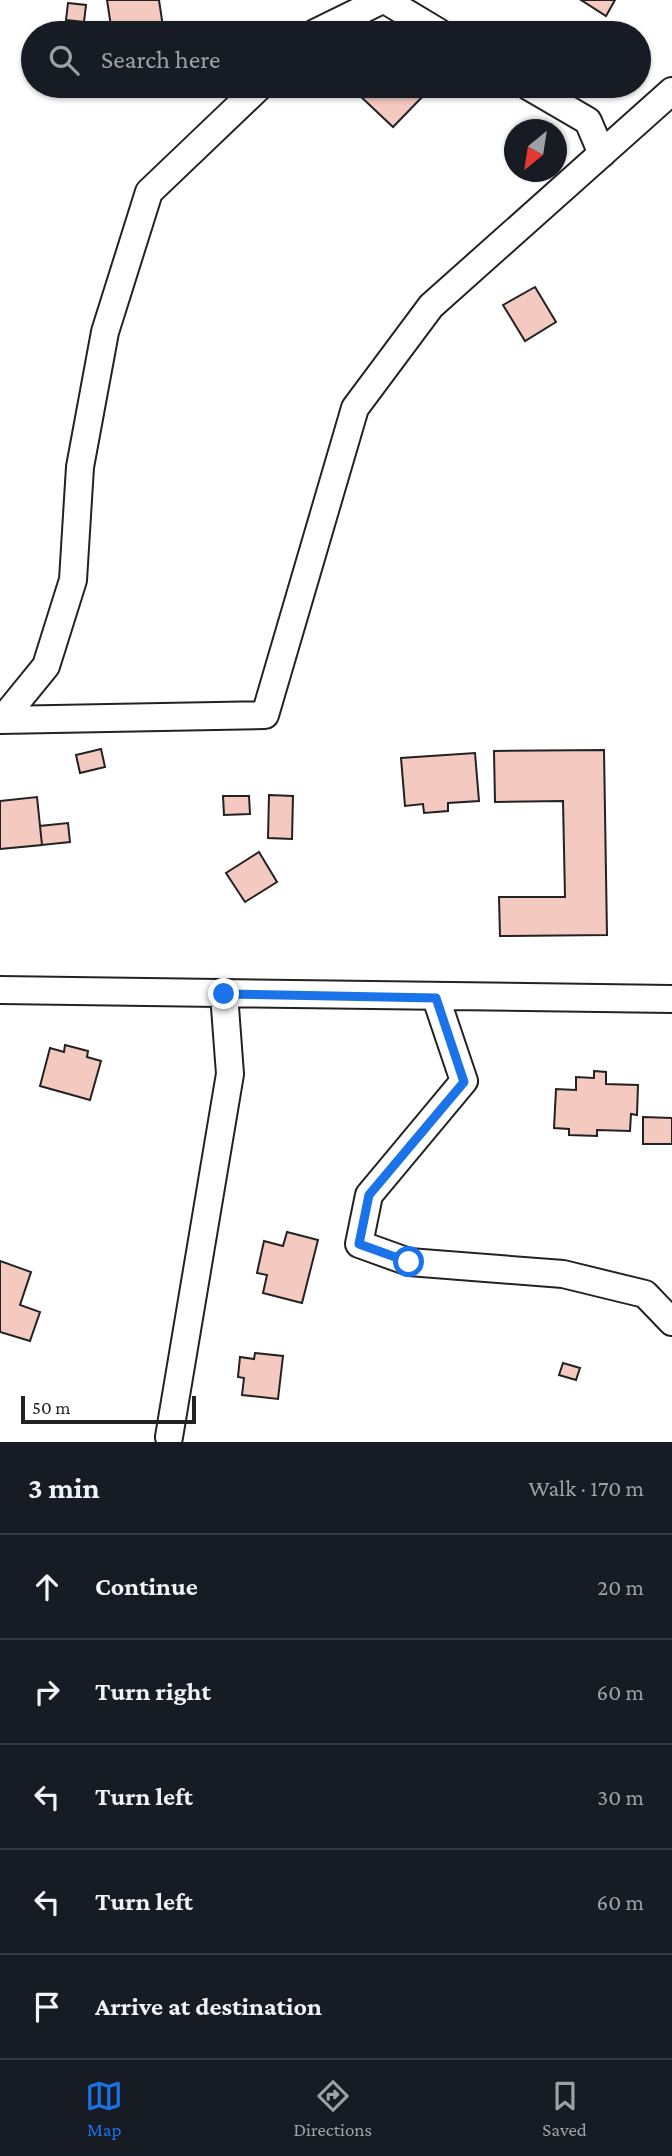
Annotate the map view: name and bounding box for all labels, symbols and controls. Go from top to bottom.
search box [21,21,651,98]
icon: search [45,41,83,79]
text: Search here [101,45,220,74]
north arrow [504,119,567,182]
route end [208,978,239,1009]
route start [393,1246,424,1277]
scale bar [21,1393,196,1425]
text: 50 m [32,1397,71,1418]
text: 3 min [28,1471,100,1504]
text: Walk · 170 m [528,1475,644,1501]
icon: ahead [28,1568,66,1606]
text: Continue [95,1572,198,1601]
text: 20 m [597,1574,644,1600]
icon: right [28,1673,66,1711]
text: Turn right [95,1677,211,1706]
text: 60 m [597,1679,644,1705]
icon: left [28,1778,66,1816]
text: Turn left [95,1782,193,1811]
text: 30 m [597,1784,644,1810]
icon: left [28,1883,66,1921]
text: Turn left [95,1887,193,1916]
text: 60 m [597,1889,644,1915]
icon: arrive [28,1988,66,2026]
text: Arrive at destination [95,1992,322,2021]
tab: Map [85,2077,123,2140]
tab: Directions [293,2077,372,2140]
tab: Saved [542,2077,587,2140]

